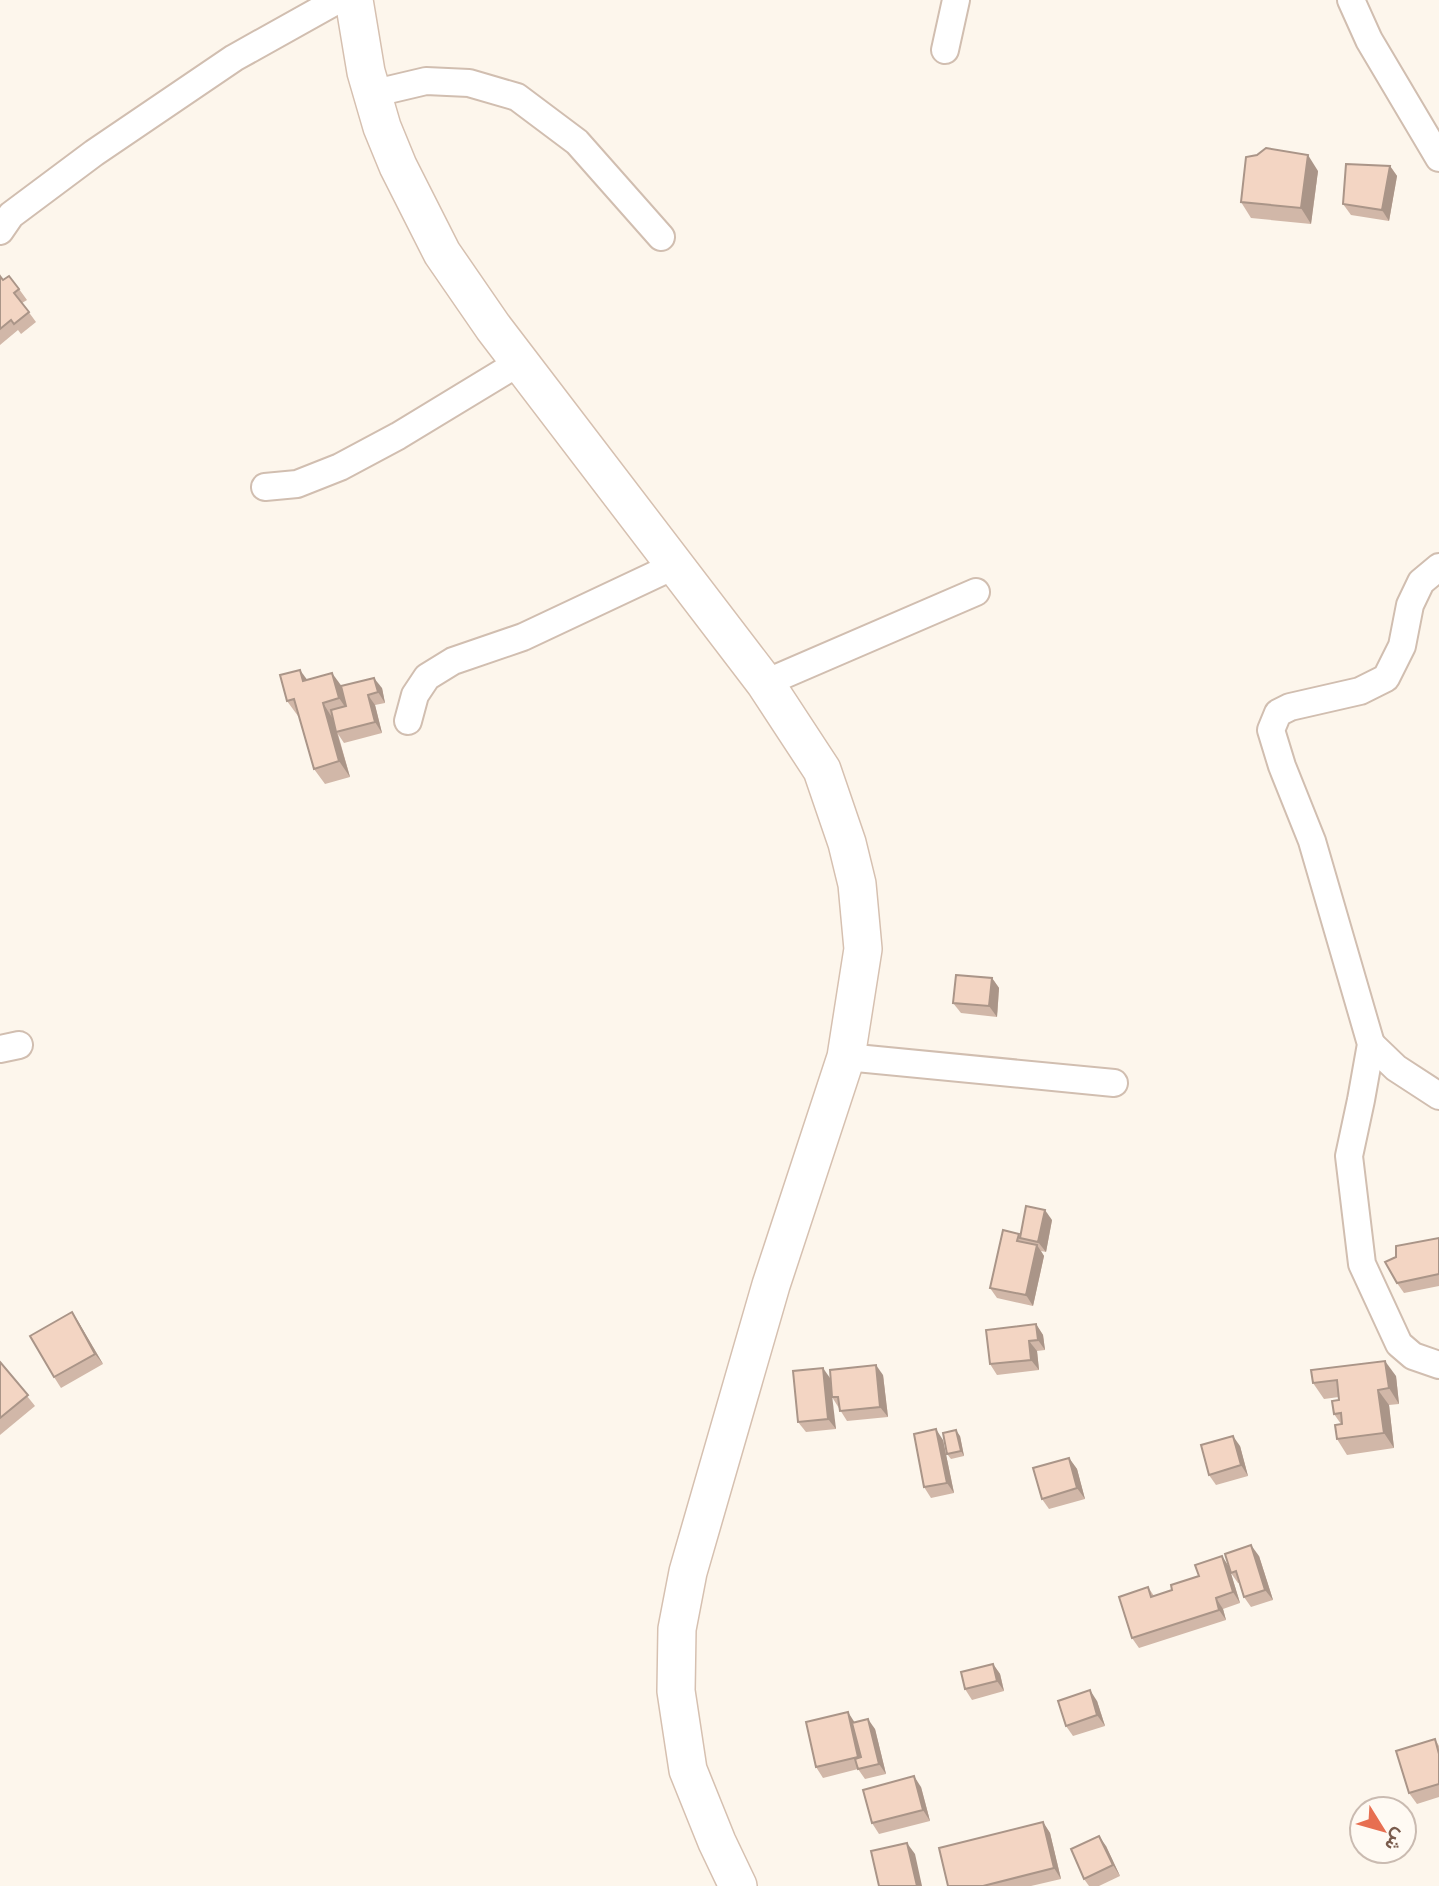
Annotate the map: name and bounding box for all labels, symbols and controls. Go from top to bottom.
north arrow [1348,1795,1418,1865]
text: ش [1380,1824,1410,1854]

